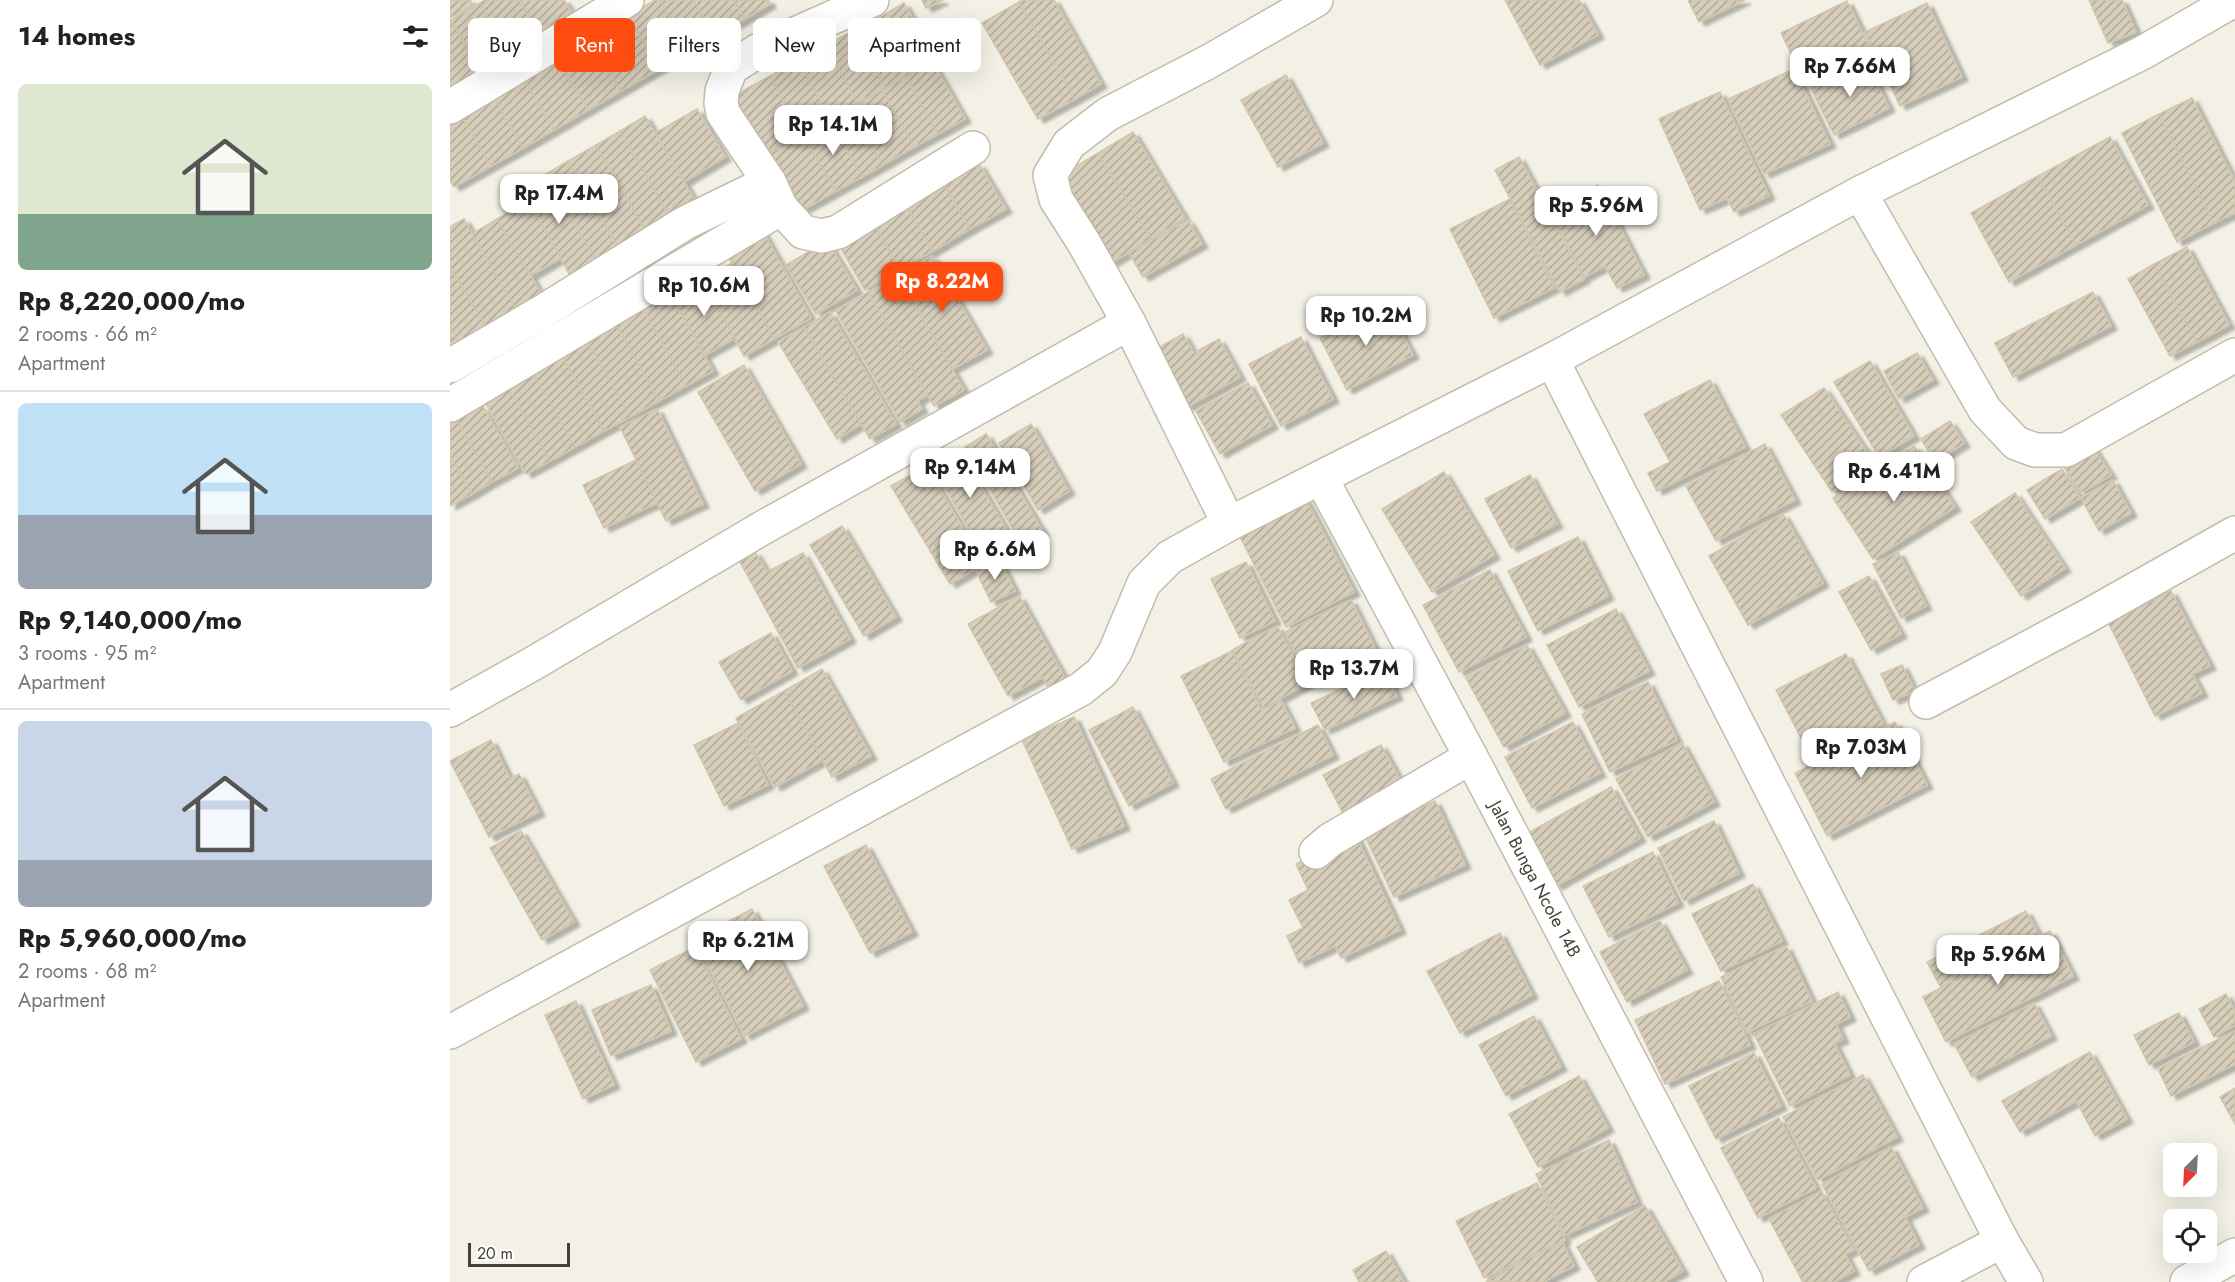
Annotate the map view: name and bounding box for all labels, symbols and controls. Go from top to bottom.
text: 14 homes [18,17,135,55]
chip: Buy [468,18,542,72]
chip: Rent [554,18,635,72]
chip: Filters [647,18,741,72]
chip: New [753,18,836,72]
chip: Apartment [848,18,981,72]
icon: filters [399,20,432,53]
pin: Rp 7.66M [1788,47,1912,98]
text: Rp 7.66M [1804,52,1896,81]
pin: Rp 14.1M [771,105,895,156]
text: Rp 14.1M [788,110,878,139]
icon: home [171,123,279,231]
pin: Rp 17.4M [497,174,621,225]
text: Rp 17.4M [514,179,604,208]
pin: Rp 5.96M [1534,186,1658,237]
text: Rp 5.96M [1548,191,1644,220]
pin: Rp 8.22M [880,262,1004,313]
pin: Rp 10.6M [642,266,766,317]
text: Rp 8.22M [895,267,989,296]
text: Rp 10.6M [658,271,750,300]
text: Rp 8,220,000/mo [18,282,245,320]
pin: Rp 10.2M [1304,296,1428,347]
text: Rp 10.2M [1320,301,1412,330]
text: 2 rooms · 66 m² [18,320,157,349]
text: Apartment [18,349,105,378]
icon: home [171,442,279,550]
pin: Rp 9.14M [908,448,1032,499]
pin: Rp 6.41M [1832,452,1956,503]
text: Rp 9.14M [924,453,1016,482]
text: Rp 6.41M [1847,457,1941,486]
pin: Rp 6.6M [940,530,1050,581]
text: Rp 6.6M [954,535,1036,564]
text: Rp 9,140,000/mo [18,601,242,639]
text: 3 rooms · 95 m² [18,639,156,668]
pin: Rp 13.7M [1292,649,1416,700]
text: Rp 13.7M [1309,654,1399,683]
text: Apartment [18,668,105,697]
pin: Rp 7.03M [1799,728,1923,779]
text: Rp 7.03M [1815,733,1907,762]
icon: home [171,760,279,868]
street label: Jalan Bunga Ncole 14B [1482,794,1587,962]
text: Rp 5,960,000/mo [18,919,247,957]
pin: Rp 6.21M [686,921,810,972]
text: Rp 6.21M [702,926,794,955]
pin: Rp 5.96M [1936,935,2060,986]
text: Rp 5.96M [1950,940,2046,969]
text: 2 rooms · 68 m² [18,957,156,986]
text: Apartment [18,986,105,1015]
north arrow [2163,1143,2217,1197]
map controls [2163,1143,2217,1263]
button: locate [2163,1209,2217,1263]
scale bar [468,1240,570,1268]
text: 20 m [477,1242,513,1265]

